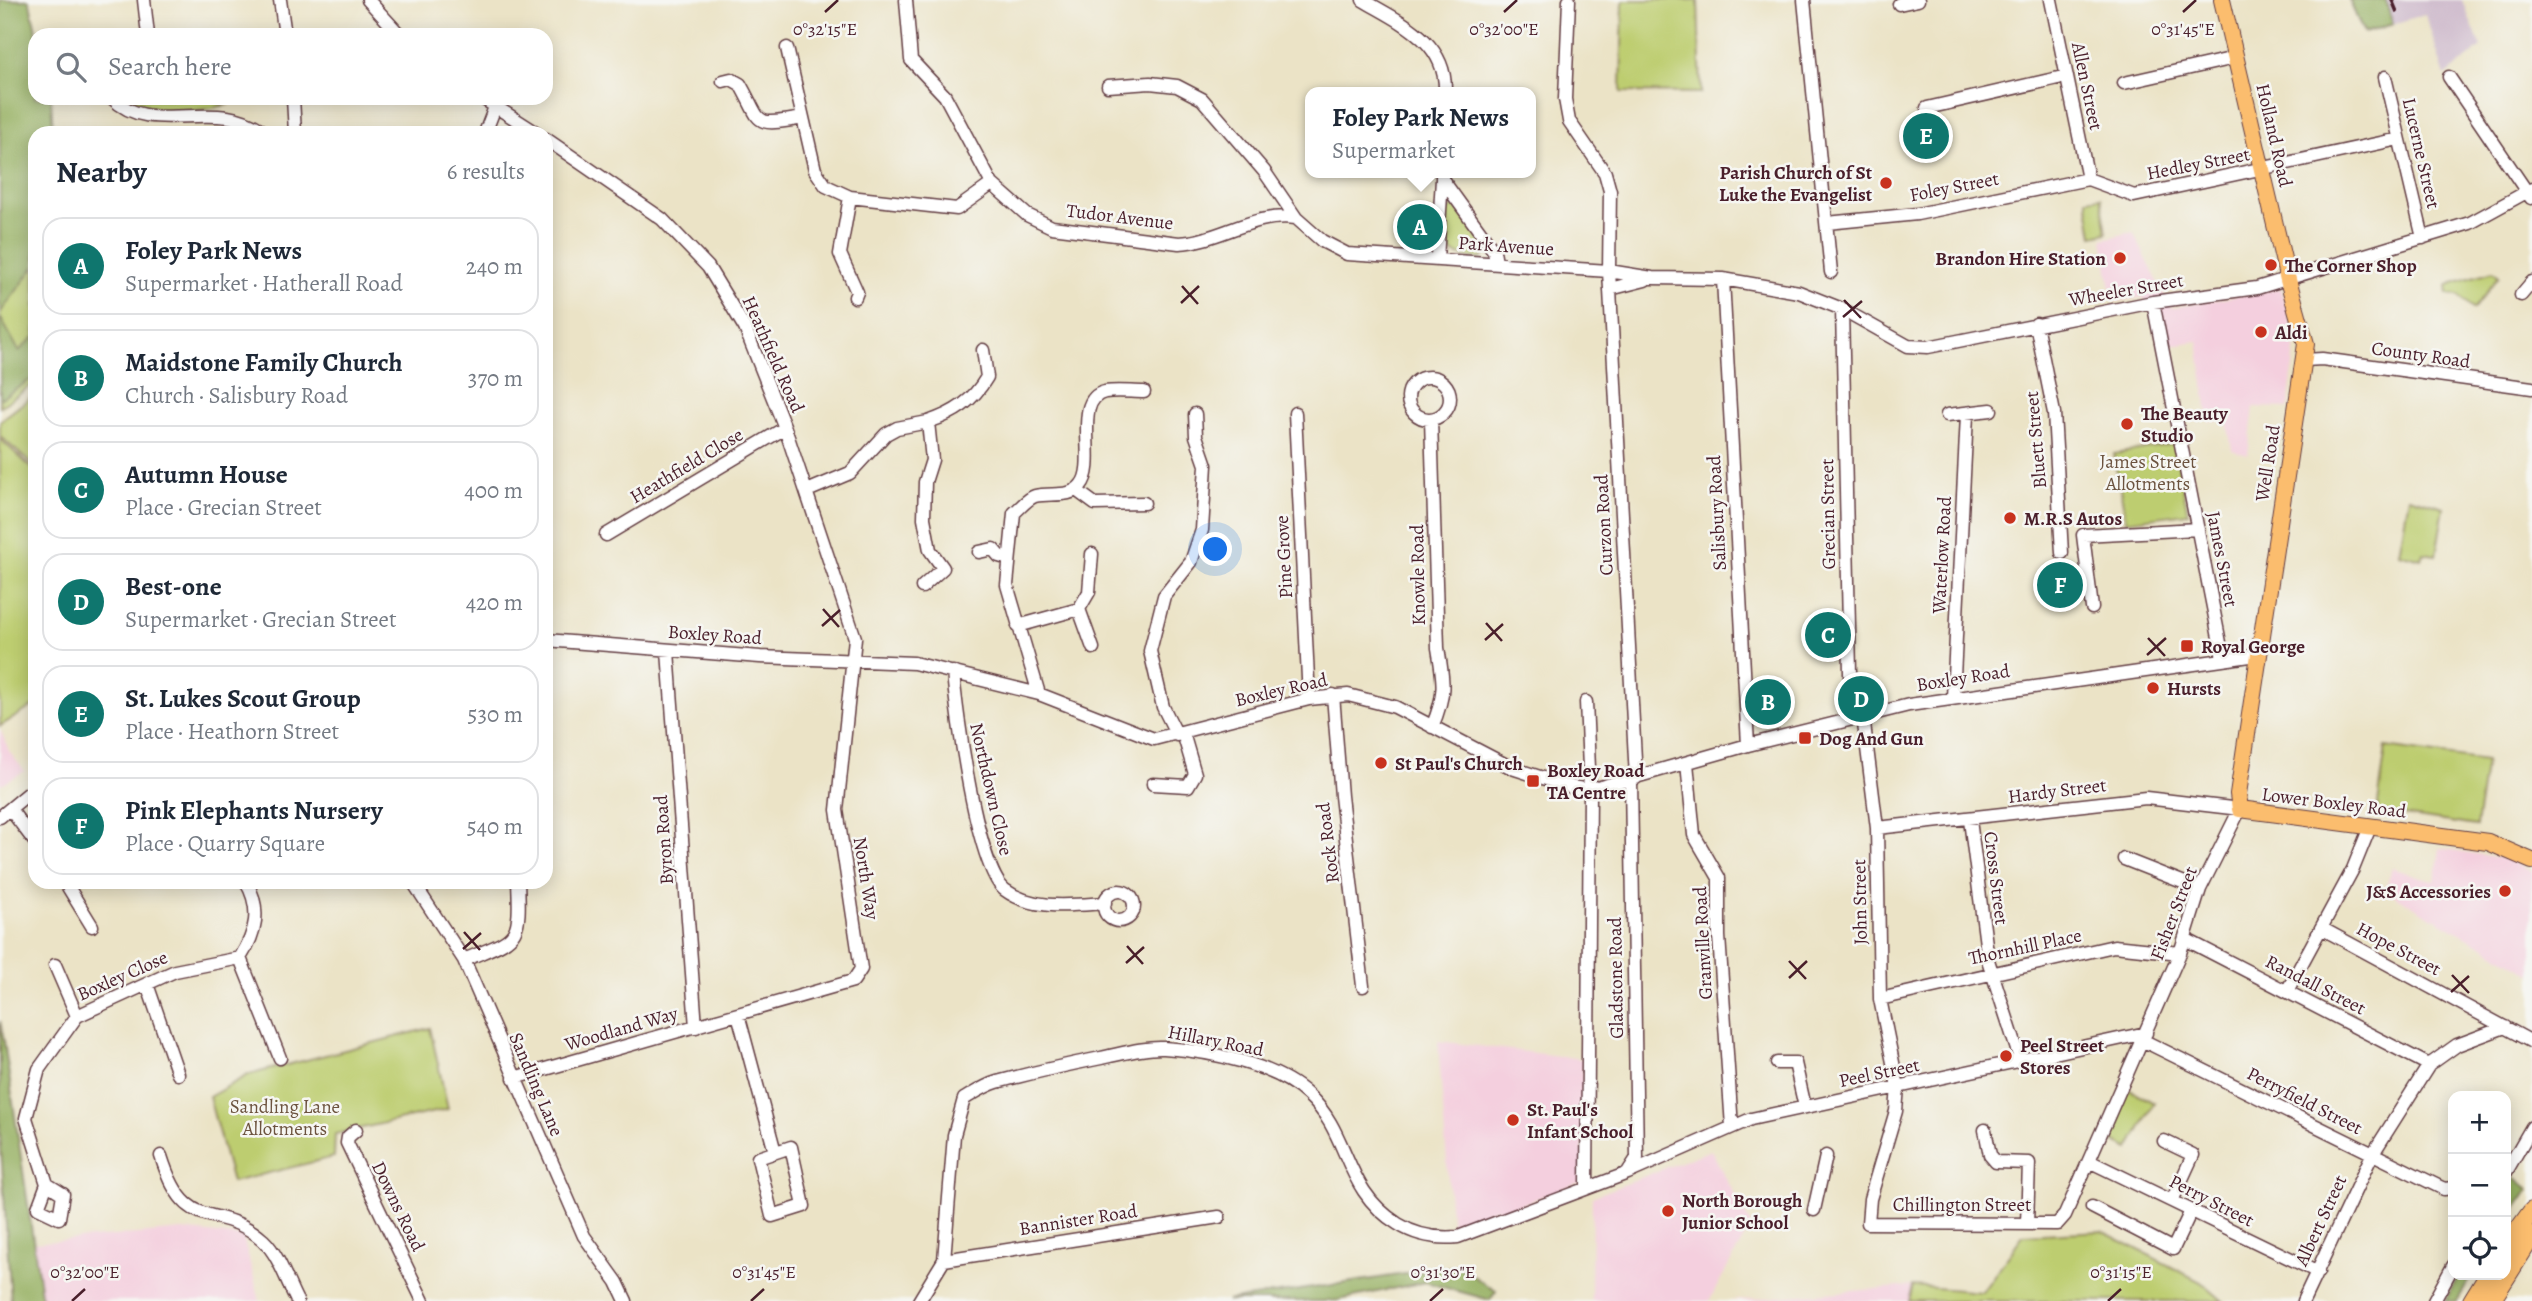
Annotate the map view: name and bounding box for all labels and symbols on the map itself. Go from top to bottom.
text: 0°32'15"E [793,17,857,41]
text: 0°32'00"E [1469,17,1539,41]
text: 0°31'45"E [2151,17,2215,41]
street label: Allen Street [2065,39,2109,133]
street label: Holland Road [2249,81,2299,190]
street label: Lucerne Street [2396,95,2446,211]
pin: E [1903,110,1949,162]
street label: Hedley Street [2144,141,2252,187]
place label: Parish Church of St Luke the Evangelist [1719,160,1873,208]
street label: Foley Street [1907,166,2001,208]
marker: Parish Church of St Luke the Evangelist [1878,175,1894,191]
street label: Tudor Avenue [1065,198,1175,236]
pin: A [1397,201,1443,253]
street label: Park Avenue [1457,230,1555,262]
place label: Brandon Hire Station [1935,246,2106,272]
marker: Brandon Hire Station [2112,250,2128,266]
place label: The Corner Shop [2285,253,2417,279]
marker: The Corner Shop [2263,257,2279,273]
street label: Wheeler Street [2066,267,2185,313]
street label: Heathfield Road [736,292,811,418]
place label: Aldi [2274,320,2308,346]
marker: Aldi [2253,324,2269,340]
street label: County Road [2370,335,2473,375]
street label: Bluett Street [2019,390,2053,490]
place label: The Beauty Studio [2141,401,2229,449]
marker: The Beauty Studio [2119,416,2135,432]
street label: Heathfield Close [625,422,748,510]
street label: Well Road [2249,422,2287,504]
park label: James Street Allotments [2100,449,2196,497]
street label: Salisbury Road [1701,454,1733,571]
street label: Grecian Street [1814,458,1842,570]
street label: Curzon Road [1588,473,1620,576]
street label: Waterlow Road [1926,495,1958,615]
place label: M.R.S Autos [2024,506,2122,532]
street label: James Street [2200,509,2244,609]
marker: M.R.S Autos [2002,510,2018,526]
street label: Pine Grove [1269,515,1299,599]
street label: Knowle Road [1404,523,1432,626]
your location [1198,532,1232,566]
pin: F [2037,559,2083,611]
pin: C [1805,609,1851,661]
street label: Boxley Road [667,619,764,651]
place label: Royal George [2201,634,2305,660]
marker: Royal George [2179,638,2195,654]
street label: Boxley Road [1915,658,2012,698]
street label: Boxley Road [1232,667,1331,713]
pin: D [1838,673,1884,725]
pin: B [1745,676,1791,728]
place label: Hursts [2167,676,2221,702]
marker: Hursts [2145,680,2161,696]
street label: Northdown Close [963,720,1019,858]
place label: Dog And Gun [1819,726,1924,752]
marker: Dog And Gun [1797,730,1813,746]
place label: St Paul's Church [1395,751,1523,777]
marker: St Paul's Church [1373,755,1389,771]
place label: Boxley Road TA Centre [1547,758,1645,806]
street label: Hardy Street [2006,772,2108,810]
marker: Boxley Road TA Centre [1525,773,1541,789]
street label: Lower Boxley Road [2260,781,2409,825]
street label: Byron Road [648,793,680,886]
street label: Rock Road [1310,800,1346,885]
street label: Cross Street [1977,830,2015,926]
street label: North Way [847,835,885,922]
street label: John Street [1846,859,1874,945]
street label: Fisher Street [2144,863,2204,964]
place label: J&S Accessories [2366,879,2491,905]
marker: J&S Accessories [2497,883,2513,899]
street label: Granville Road [1687,885,1719,1000]
street label: Gladstone Road [1602,916,1630,1039]
street label: Hope Street [2352,916,2445,982]
street label: Thornhill Place [1966,922,2084,972]
street label: Boxley Close [73,944,172,1007]
street label: Randall Street [2261,948,2370,1021]
street label: Woodland Way [561,1000,681,1058]
street label: Hillary Road [1166,1019,1267,1063]
street label: Sandling Lane [503,1029,570,1140]
place label: Peel Street Stores [2020,1033,2105,1081]
marker: Peel Street Stores [1998,1048,2014,1064]
street label: Peel Street [1837,1052,1922,1094]
street label: Perryfield Street [2242,1061,2367,1141]
park label: Sandling Lane Allotments [230,1094,340,1142]
place label: St. Paul's Infant School [1527,1097,1633,1145]
marker: St. Paul's Infant School [1505,1112,1521,1128]
street label: Downs Road [365,1157,431,1257]
street label: Perry Street [2165,1168,2258,1233]
street label: Albert Street [2288,1171,2353,1271]
place label: North Borough Junior School [1682,1188,1802,1236]
street label: Chillington Street [1893,1192,2031,1218]
street label: Bannister Road [1017,1198,1140,1242]
marker: North Borough Junior School [1660,1203,1676,1219]
text: 0°32'00"E [50,1260,120,1284]
text: 0°31'45"E [732,1260,796,1284]
text: 0°31'30"E [1411,1260,1475,1284]
text: 0°31'15"E [2090,1260,2152,1284]

